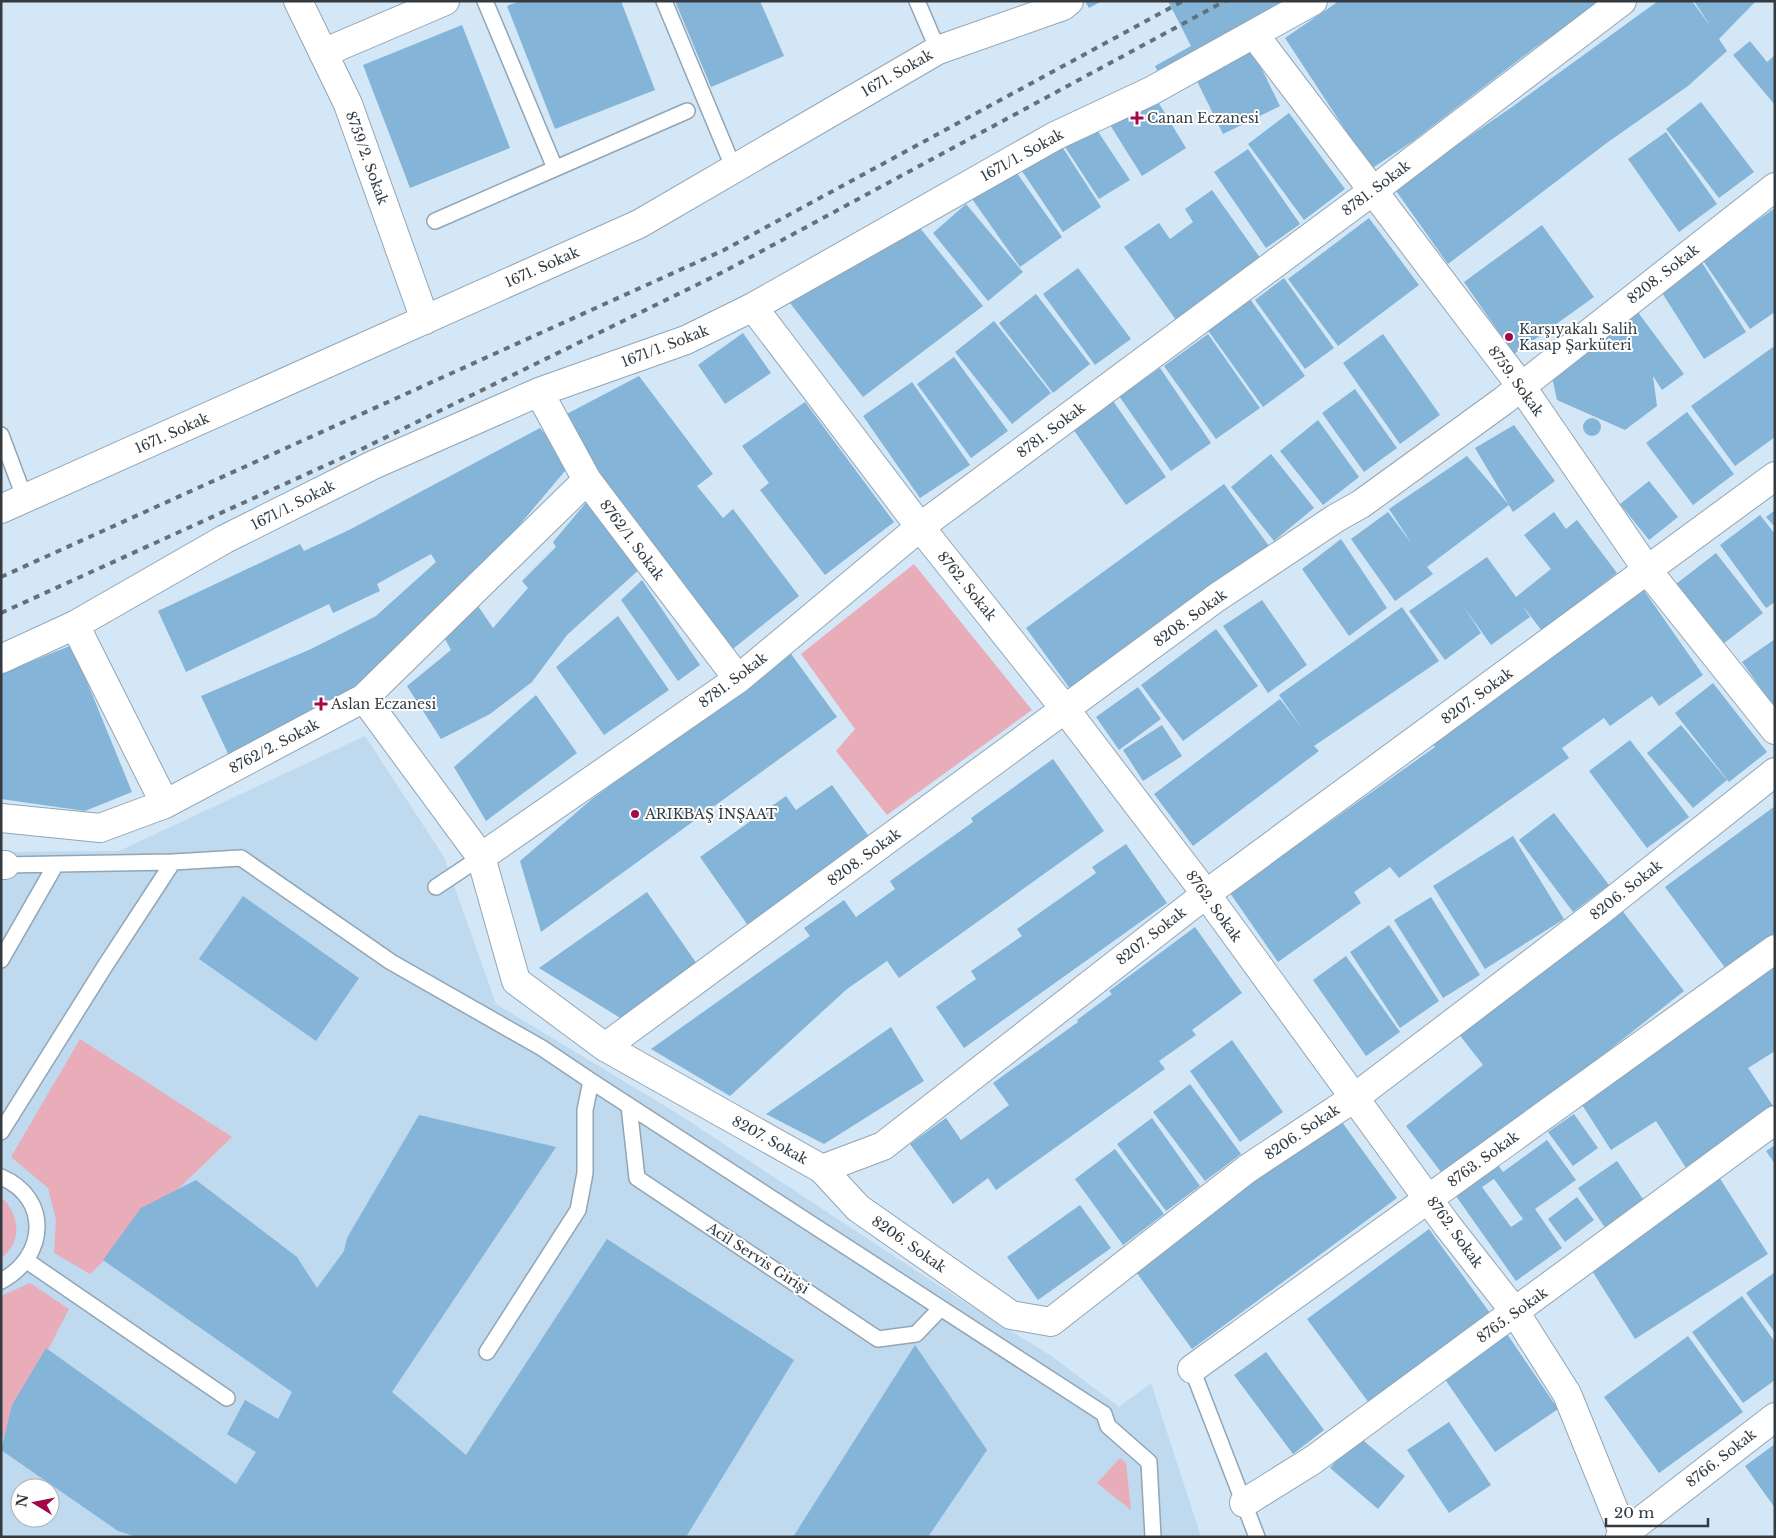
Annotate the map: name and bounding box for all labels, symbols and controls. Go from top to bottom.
street label: 1671. Sokak [858,45,936,101]
street label: 8759/2. Sokak [342,109,392,208]
place label: Canan Eczanesi [1147,109,1259,127]
marker: Canan Eczanesi [1131,112,1143,124]
street label: 1671/1. Sokak [977,125,1067,185]
street label: 8781. Sokak [1338,156,1414,220]
street label: 8208. Sokak [1623,240,1703,308]
street label: 1671. Sokak [502,242,582,291]
place label: Karşıyakalı Salih Kasap Şarküteri [1519,320,1638,354]
street label: 1671/1. Sokak [619,321,712,371]
marker: Karşıyakalı Salih Kasap Şarküteri [1503,331,1515,343]
street label: 8759. Sokak [1484,342,1548,420]
street label: 8781. Sokak [1013,398,1089,462]
street label: 1671. Sokak [132,408,212,457]
street label: 1671/1. Sokak [248,476,338,534]
street label: 8762/1. Sokak [596,496,669,584]
street label: 8762. Sokak [934,548,1001,625]
street label: 8208. Sokak [1150,585,1231,651]
street label: 8781. Sokak [695,648,771,712]
street label: 8207. Sokak [1438,664,1517,728]
place label: Aslan Eczanesi [330,695,436,713]
marker: Aslan Eczanesi [315,698,327,710]
street label: 8762/2. Sokak [226,715,322,777]
place label: ARIKBAŞ İNŞAAT [644,805,777,823]
marker: ARIKBAŞ İNŞAAT [629,808,641,820]
street label: 8208. Sokak [824,824,905,890]
street label: 8206. Sokak [1586,856,1666,924]
street label: 8762. Sokak [1182,867,1246,946]
street label: 8207. Sokak [1112,903,1190,969]
street label: 8206. Sokak [1261,1100,1343,1164]
street label: 8207. Sokak [729,1112,812,1168]
street label: 8763. Sokak [1444,1127,1523,1191]
street label: 8762. Sokak [1423,1193,1487,1272]
street label: 8206. Sokak [868,1212,950,1277]
street label: Acil Servis Girişi [703,1218,813,1298]
street label: 8765. Sokak [1473,1283,1551,1347]
street label: 8766. Sokak [1682,1425,1760,1491]
north arrow [10,1478,60,1528]
text: N [12,1493,32,1509]
scale bar [1606,1496,1708,1528]
text: 20 m [1614,1503,1654,1522]

